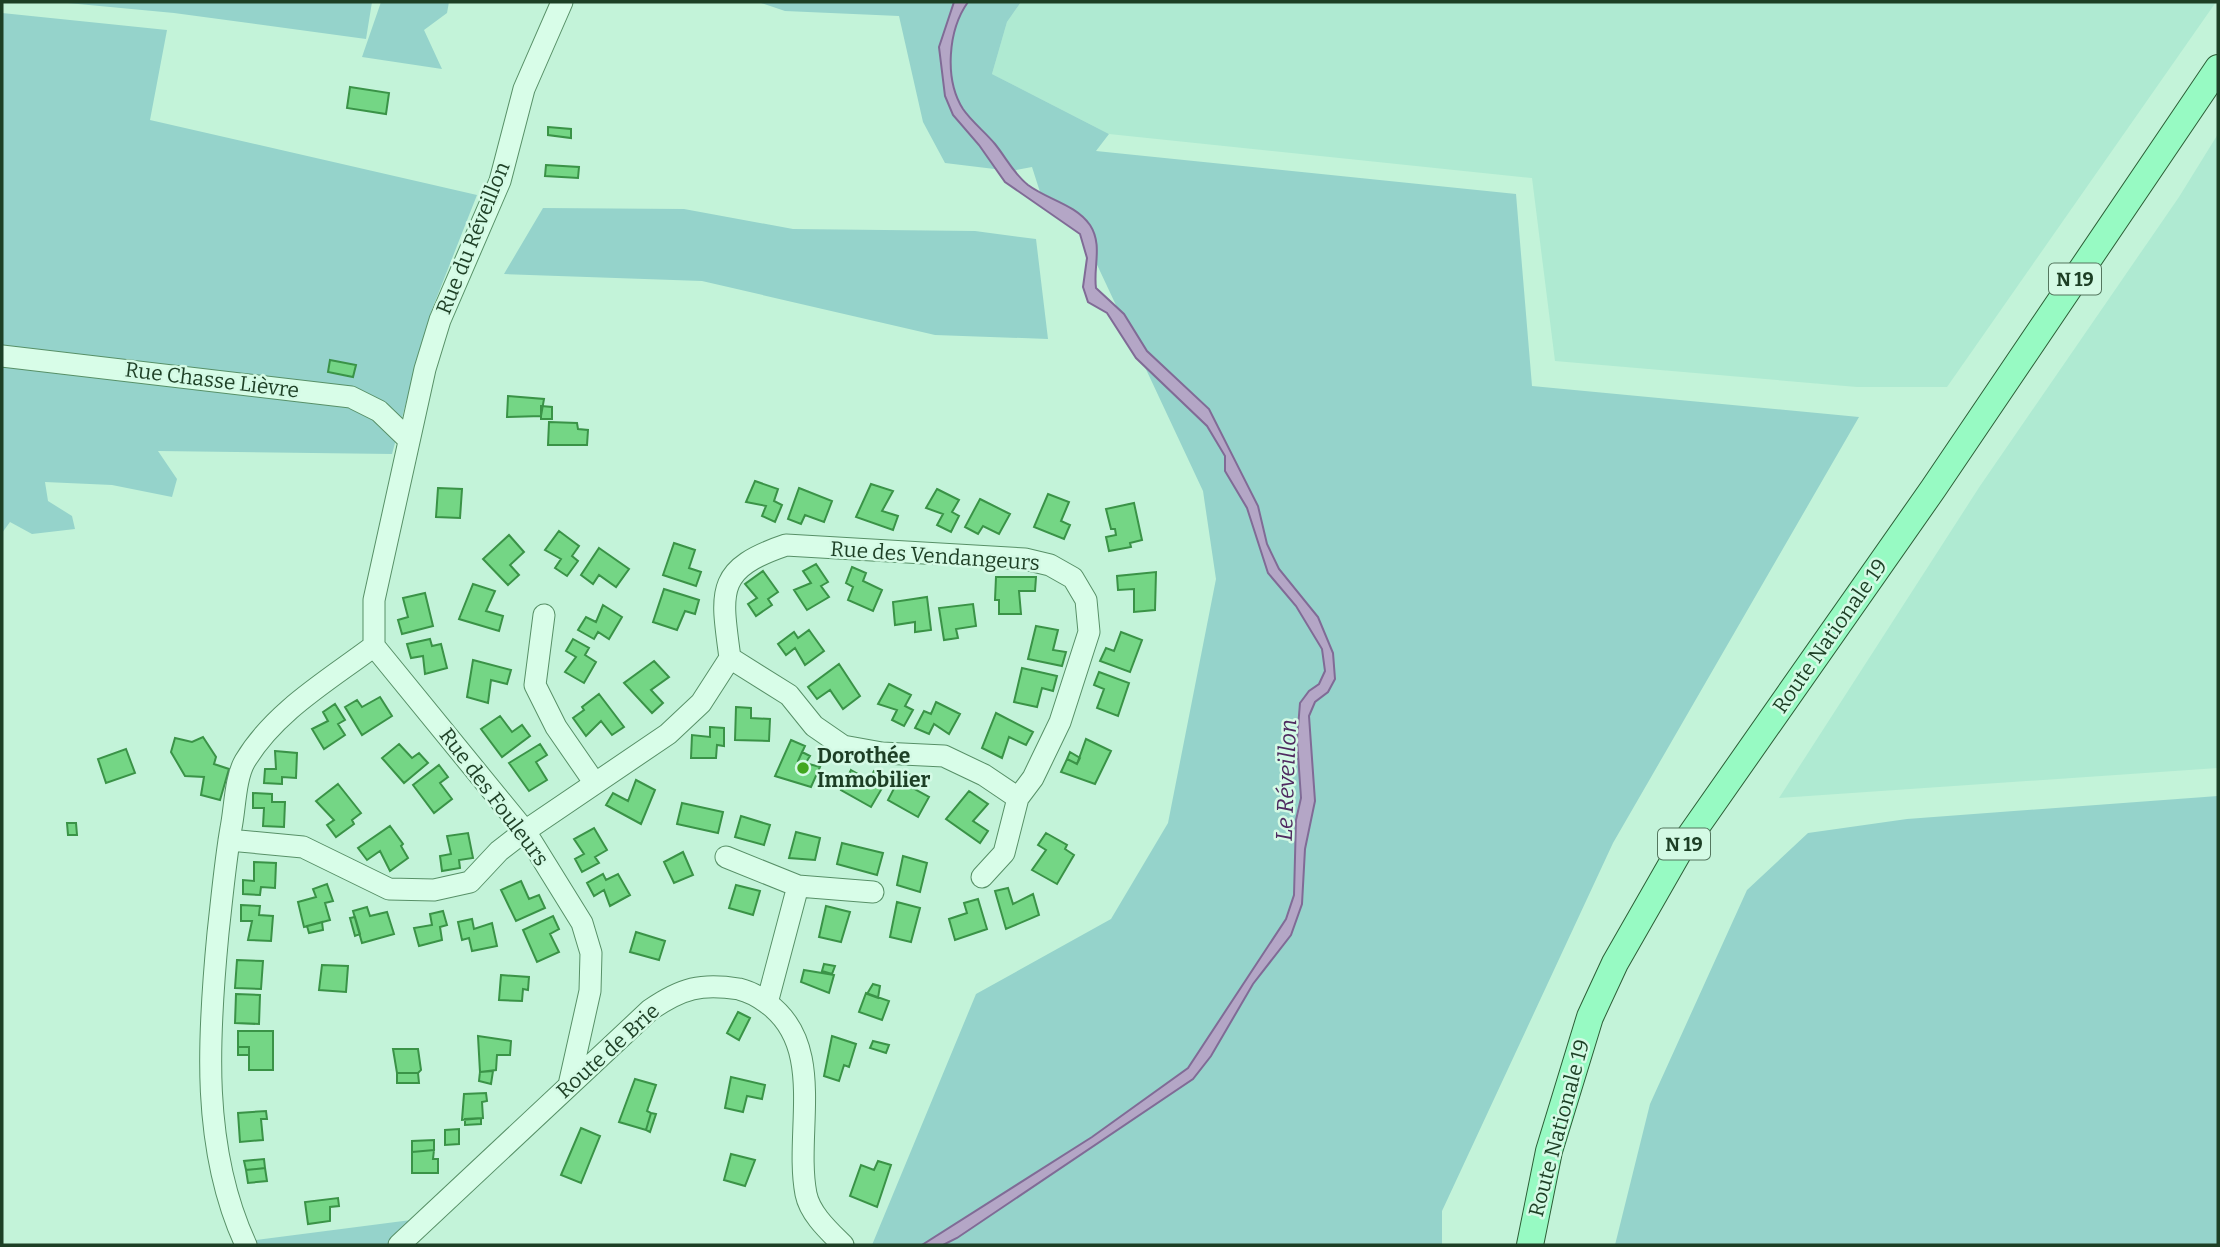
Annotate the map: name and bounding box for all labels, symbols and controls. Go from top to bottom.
street label: Rue du Réveillon [431,158,515,318]
road number: N 19 [2049,264,2101,294]
street label: Rue Chasse Lièvre [123,356,301,404]
street label: Rue des Vendangeurs [829,536,1041,576]
street label: Route Nationale 19 [1767,554,1893,718]
water label: Le Réveillon [1270,719,1302,841]
street label: Rue des Fouleurs [434,723,554,871]
place label: Dorothée Immobilier [817,743,931,793]
marker: Dorothée Immobilier [795,760,811,776]
road number: N 19 [1658,828,1710,860]
street label: Route de Brie [551,998,665,1104]
street label: Route Nationale 19 [1523,1036,1595,1220]

